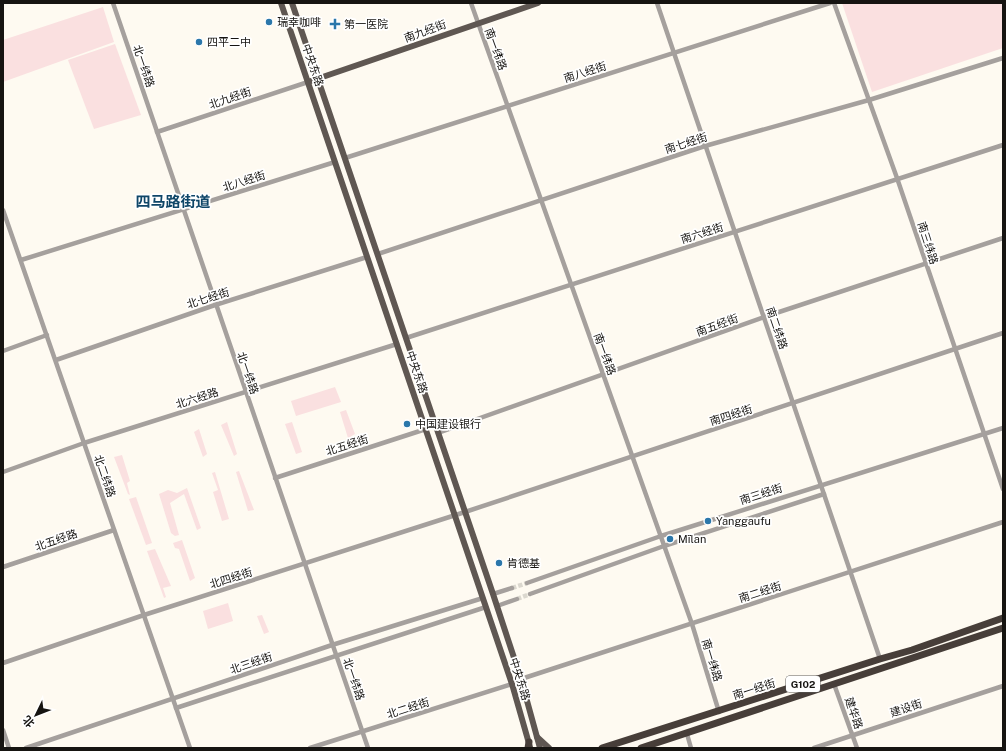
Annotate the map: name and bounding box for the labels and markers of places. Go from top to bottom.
place label: 瑞幸咖啡 [277,16,321,28]
marker: 瑞幸咖啡 [264,17,274,27]
marker: 第一医院 [329,18,341,30]
place label: 第一医院 [344,18,388,30]
place label: 四平二中 [207,36,251,48]
marker: 四平二中 [194,37,204,47]
place label: 中国建设银行 [415,418,481,430]
marker: 中国建设银行 [402,419,412,429]
place label: Yanggaufu [716,515,771,527]
marker: Yanggaufu [703,516,713,526]
place label: M̈ilan [678,533,706,545]
marker: M̈ilan [665,534,675,544]
place label: 肯德基 [507,557,540,569]
marker: 肯德基 [494,558,504,568]

